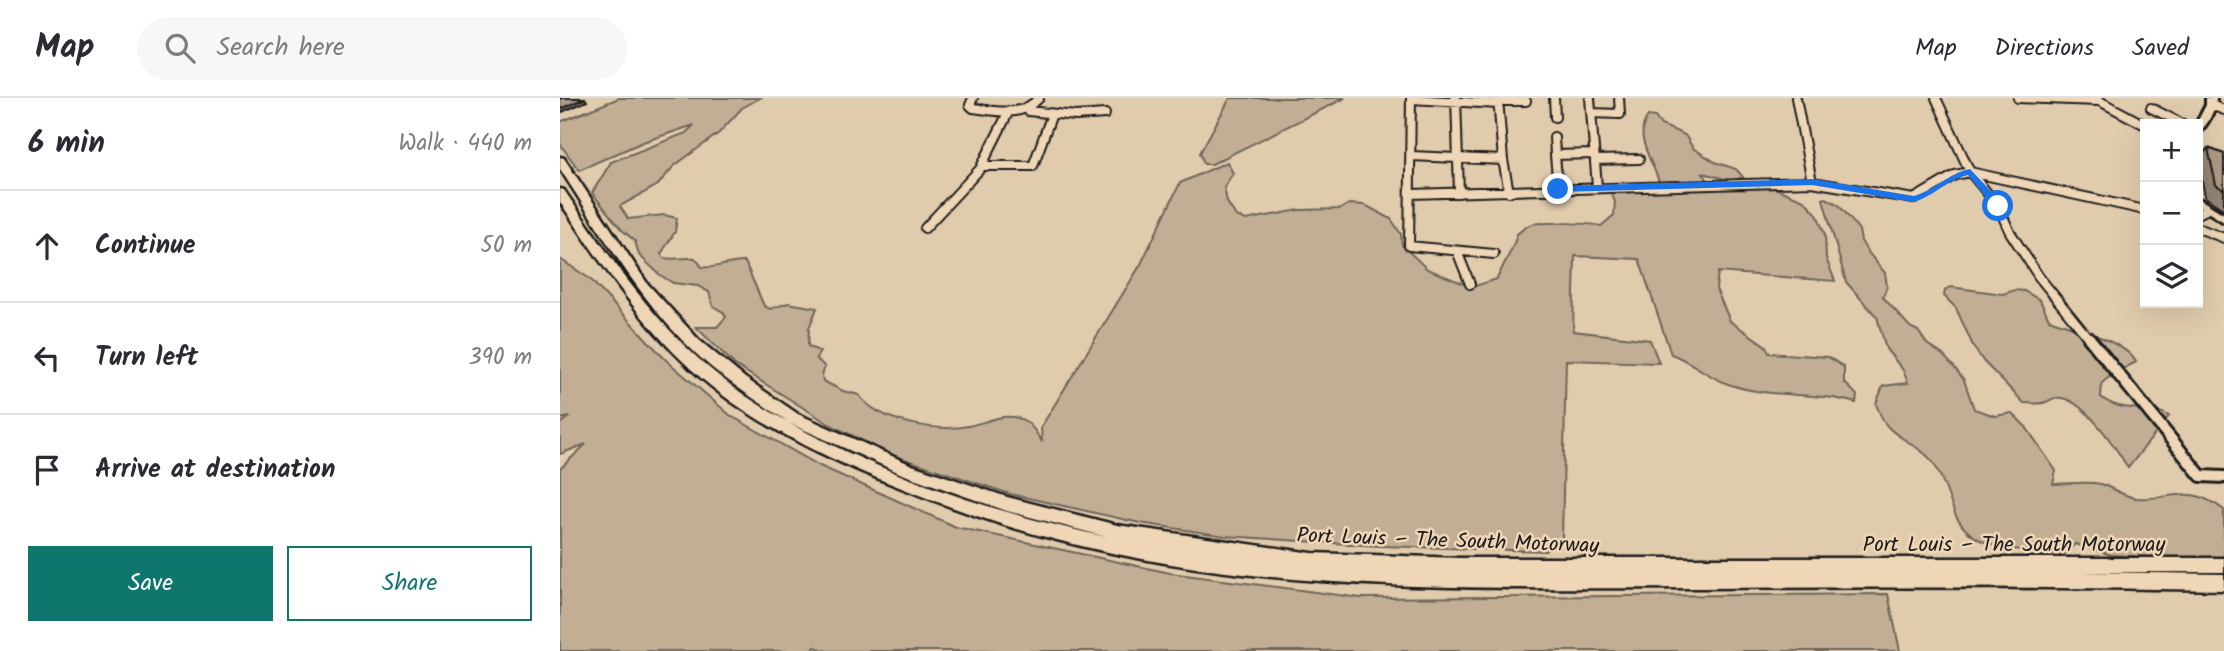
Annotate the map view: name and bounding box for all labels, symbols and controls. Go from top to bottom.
search box [137,17,627,80]
text: Map [35,22,95,75]
text: Search here [217,27,345,69]
icon: search [161,29,199,67]
text: Map [1915,29,1957,68]
text: Directions [1995,29,2094,68]
text: Saved [2132,29,2189,68]
map controls [2140,119,2203,308]
button: + [2140,119,2203,182]
text: 6 min [28,120,105,168]
text: Walk · 440 m [399,126,532,162]
route end [1542,173,1573,204]
button: − [2140,182,2203,245]
route start [1982,190,2013,221]
text: Continue [95,225,196,267]
icon: ahead [28,227,66,265]
text: 50 m [481,228,532,264]
button: layers [2140,245,2203,308]
text: Turn left [95,337,198,379]
icon: left [28,339,66,377]
text: 390 m [469,340,532,376]
text: Arrive at destination [95,449,335,491]
icon: arrive [28,451,66,489]
street label: Port Louis – The South Motorway [1296,520,1600,563]
street label: Port Louis – The South Motorway [1863,529,2165,562]
button: Save [28,546,273,621]
button: Share [287,546,532,621]

